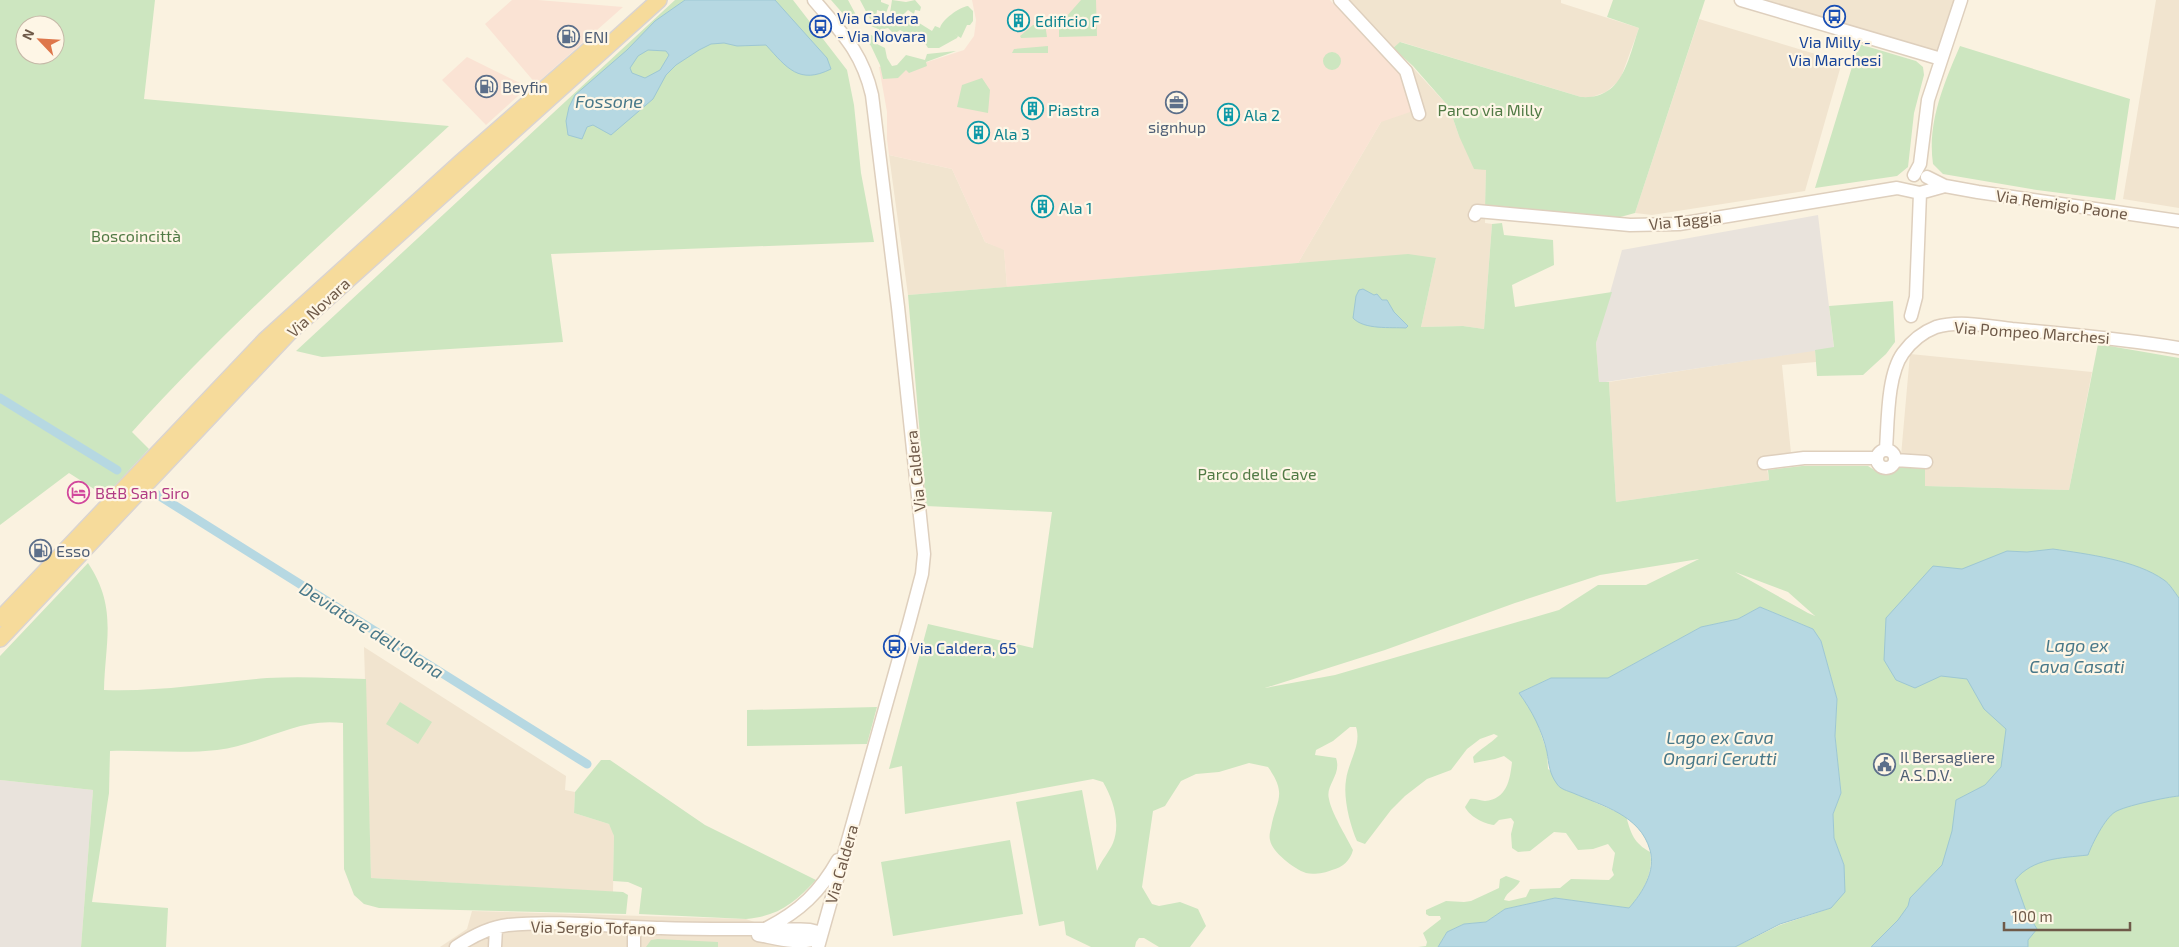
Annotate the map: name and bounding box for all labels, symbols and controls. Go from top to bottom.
bus stop icon: Via Milly - Via Marchesi [1823,5,1847,29]
place label: Via Caldera - Via Novara [837,8,926,45]
building icon: Edificio F [1007,8,1031,32]
place label: Edificio F [1035,11,1100,30]
bus stop icon: Via Caldera - Via Novara [809,14,833,38]
north arrow [15,15,65,65]
fuel station icon: ENI [556,24,580,48]
text: N [18,26,38,42]
place label: ENI [584,27,608,46]
place label: Via Milly - Via Marchesi [1789,32,1881,69]
fuel station icon: Beyfin [474,74,498,98]
place label: Beyfin [502,77,548,96]
water label: Fossone [575,90,643,112]
office icon: signhup [1165,90,1189,114]
building icon: Piastra [1020,97,1044,121]
place label: Piastra [1048,100,1100,119]
park label: Parco via Milly [1438,100,1543,119]
building icon: Ala 2 [1216,102,1240,126]
place label: Ala 2 [1244,105,1280,124]
place label: signhup [1148,117,1206,136]
building icon: Ala 3 [966,121,990,145]
place label: Ala 3 [994,124,1030,143]
street label: Via Remigio Paone [1995,185,2129,223]
building icon: Ala 1 [1031,195,1055,219]
place label: Ala 1 [1059,198,1092,217]
street label: Via Taggia [1648,207,1722,233]
park label: Boscoincittà [91,226,181,245]
street label: Via Novara [283,273,353,341]
street label: Via Pompeo Marchesi [1954,317,2110,347]
street label: Via Caldera [901,429,929,513]
park label: Parco delle Cave [1197,464,1317,483]
hotel icon: B&B San Siro [67,480,91,504]
place label: B&B San Siro [95,483,190,502]
fuel station icon: Esso [28,538,52,562]
place label: Esso [56,541,90,560]
water label: Deviatore dell'Olona [296,577,448,683]
water label: Lago ex Cava Casati [2029,634,2125,677]
bus stop icon: Via Caldera, 65 [882,635,906,659]
place label: Via Caldera, 65 [910,638,1017,657]
water label: Lago ex Cava Ongari Cerutti [1663,726,1777,769]
place label: Il Bersagliere A.S.D.V. [1900,747,1995,784]
public building icon: Il Bersagliere A.S.D.V. [1872,753,1896,777]
street label: Via Caldera [821,822,861,906]
scale bar [2004,900,2130,932]
text: 100 m [2012,907,2053,925]
street label: Via Sergio Tofano [530,916,656,938]

